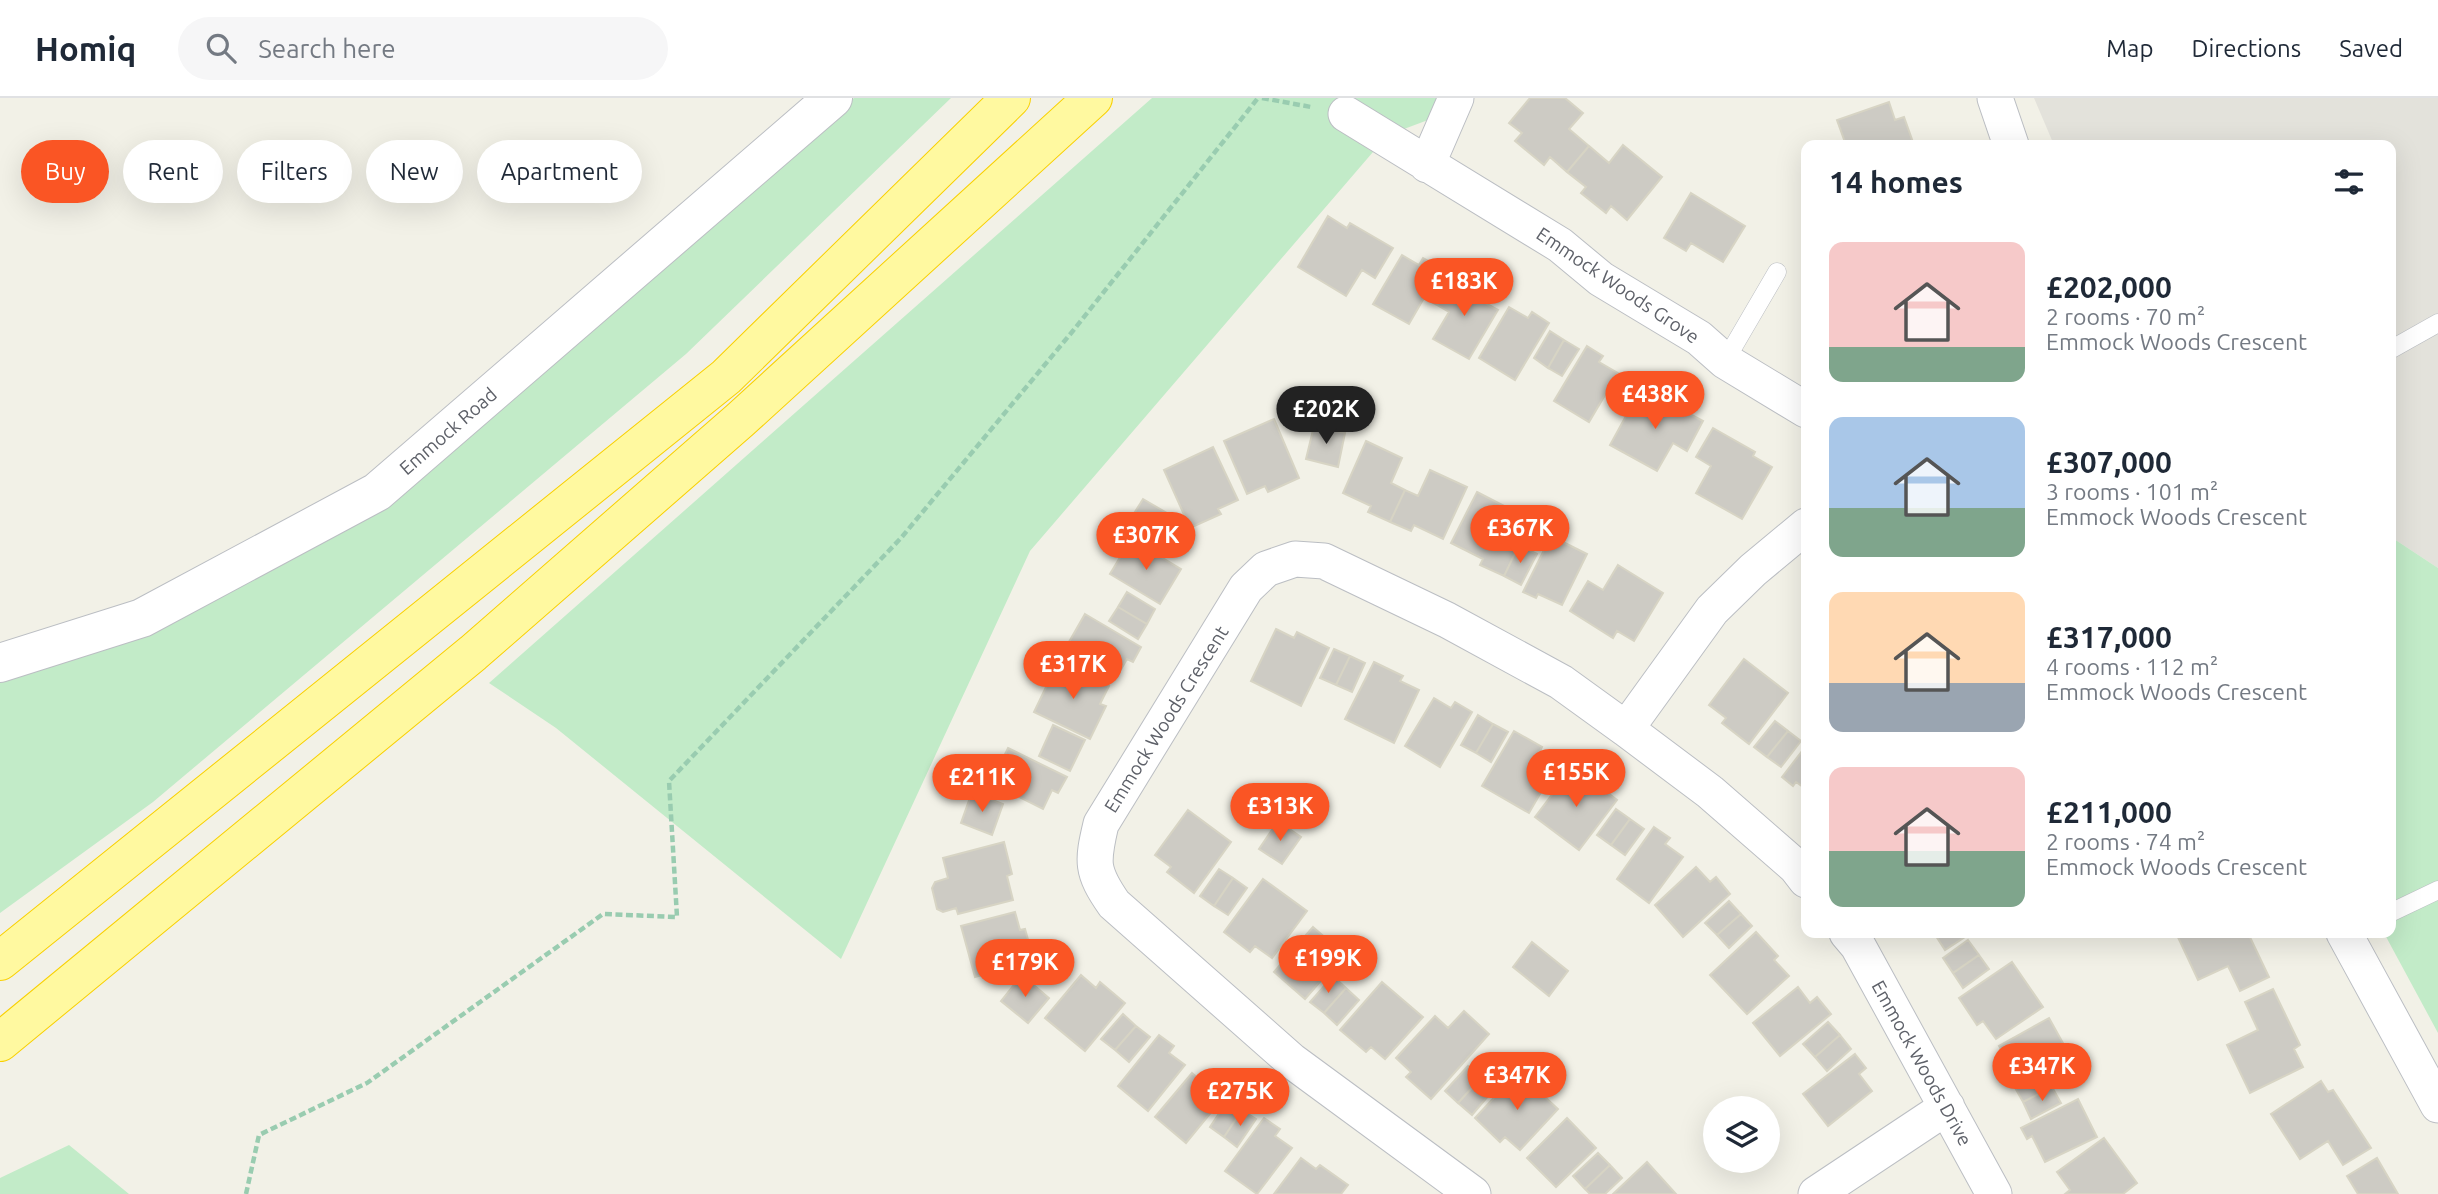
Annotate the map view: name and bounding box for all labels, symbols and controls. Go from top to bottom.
search box [178,17,668,80]
icon: search [202,29,240,67]
text: Homiq [35,30,136,67]
text: Search here [258,34,396,63]
text: Map [2106,35,2153,62]
text: Directions [2191,35,2301,62]
text: Saved [2339,35,2403,62]
chip: Buy [21,140,109,203]
chip: Rent [123,140,223,203]
chip: Filters [237,140,352,203]
chip: New [366,140,463,203]
chip: Apartment [477,140,642,203]
icon: filters [2330,163,2368,201]
text: 14 homes [1829,165,1963,199]
street label: Emmock Woods Grove [1533,222,1703,348]
pin: £183K [1415,258,1513,318]
text: £183K [1430,268,1498,293]
icon: home [1885,270,1969,354]
text: £202,000 [2046,270,2172,304]
text: 2 rooms · 70 m² [2046,304,2205,329]
text: Emmock Woods Crescent [2046,329,2307,354]
pin: £438K [1606,372,1704,431]
text: £438K [1621,381,1689,406]
street label: Emmock Road [395,383,501,479]
pin: £202K [1277,386,1375,446]
text: £202K [1292,396,1360,421]
icon: home [1885,445,1969,529]
text: £307,000 [2046,445,2172,479]
text: 3 rooms · 101 m² [2046,479,2218,504]
text: Emmock Woods Crescent [2046,504,2307,529]
pin: £367K [1471,505,1569,565]
pin: £307K [1097,512,1195,572]
text: £367K [1486,515,1554,540]
text: £307K [1112,522,1180,547]
icon: home [1885,620,1969,704]
text: £317,000 [2046,620,2172,654]
street label: Emmock Woods Crescent [1100,621,1233,816]
pin: £317K [1024,642,1122,701]
text: £317K [1039,651,1107,676]
text: 4 rooms · 112 m² [2046,654,2218,679]
text: Emmock Woods Crescent [2046,679,2307,704]
pin: £155K [1527,750,1625,809]
pin: £211K [933,754,1031,814]
text: £155K [1542,759,1610,784]
text: £211K [948,764,1016,789]
pin: £313K [1231,784,1329,843]
text: £313K [1246,793,1314,818]
icon: home [1885,795,1969,879]
text: £211,000 [2046,795,2172,829]
text: 2 rooms · 74 m² [2046,829,2205,854]
text: Emmock Woods Crescent [2046,854,2307,879]
pin: £199K [1279,936,1377,995]
pin: £179K [976,940,1074,999]
text: £199K [1294,945,1362,970]
text: £179K [991,949,1059,974]
street label: Emmock Woods Drive [1867,977,1977,1149]
pin: £347K [1993,1044,2091,1103]
pin: £347K [1468,1052,1566,1112]
text: £347K [2008,1053,2076,1078]
text: £347K [1483,1062,1551,1087]
pin: £275K [1191,1068,1289,1128]
text: £275K [1206,1078,1274,1103]
map controls [1703,1096,1780,1173]
button: layers [1703,1096,1780,1173]

